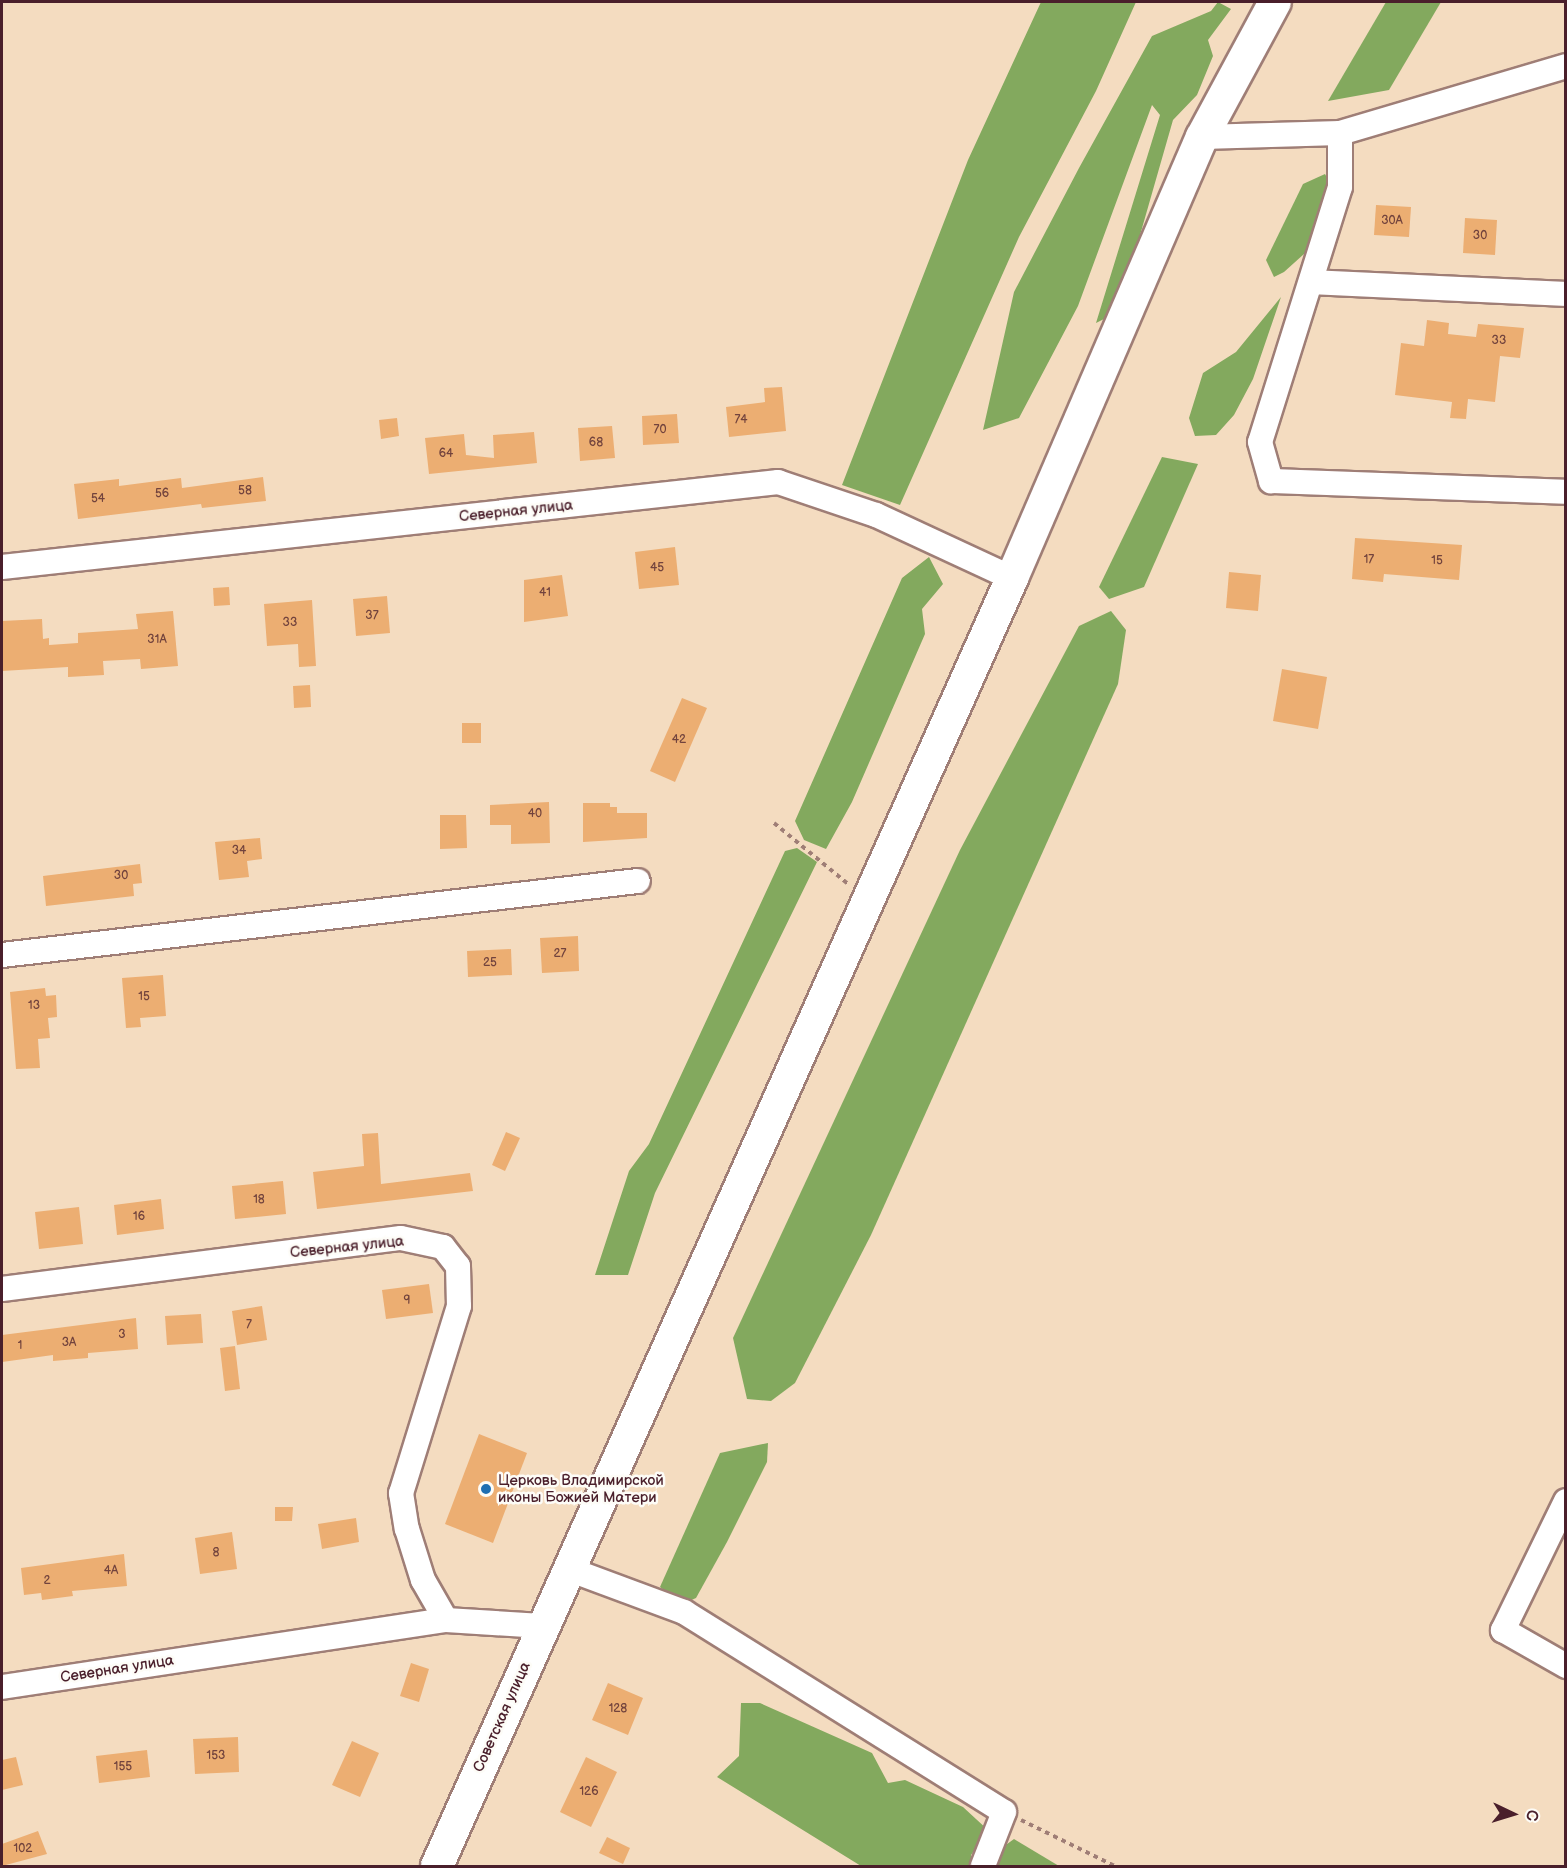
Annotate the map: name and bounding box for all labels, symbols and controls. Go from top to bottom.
house number: 30А [1381,214,1403,228]
house number: 30 [1473,229,1487,243]
house number: 33 [1492,334,1506,348]
house number: 74 [734,413,748,427]
house number: 70 [654,423,666,437]
house number: 68 [589,436,603,450]
house number: 64 [439,447,453,461]
house number: 58 [238,484,252,498]
house number: 56 [155,487,169,501]
house number: 54 [91,492,105,506]
street label: Северная улица [458,496,574,526]
house number: 17 [1364,553,1374,567]
house number: 15 [1431,554,1443,568]
house number: 45 [650,561,664,575]
house number: 41 [539,586,551,600]
house number: 37 [365,609,379,623]
house number: 33 [283,616,297,630]
house number: 31А [147,633,167,647]
house number: 42 [672,733,686,747]
house number: 40 [528,807,542,821]
house number: 34 [232,844,246,858]
house number: 30 [114,869,128,883]
house number: 27 [554,947,566,961]
house number: 25 [483,956,497,970]
house number: 15 [138,990,150,1004]
house number: 13 [28,999,40,1013]
house number: 18 [253,1193,265,1207]
house number: 16 [133,1210,145,1224]
street label: Северная улица [289,1232,405,1262]
house number: 9 [404,1294,410,1308]
house number: 7 [246,1318,252,1332]
house number: 3 [118,1328,126,1342]
house number: 3А [62,1336,76,1350]
house number: 1 [18,1339,22,1353]
place label: Церковь Владимирской иконы Божией Матери [498,1471,664,1506]
marker: Церковь Владимирской иконы Божией Матери [479,1482,493,1496]
house number: 8 [213,1546,219,1560]
house number: 4А [104,1564,118,1578]
house number: 2 [43,1574,51,1588]
street label: Северная улица [59,1651,175,1687]
street label: Советская улица [470,1659,534,1775]
house number: 128 [609,1702,627,1716]
house number: 153 [207,1749,225,1763]
house number: 155 [114,1760,132,1774]
north arrow [1483,1784,1543,1844]
house number: 126 [579,1785,599,1799]
text: С [1522,1809,1541,1822]
house number: 102 [14,1842,32,1856]

